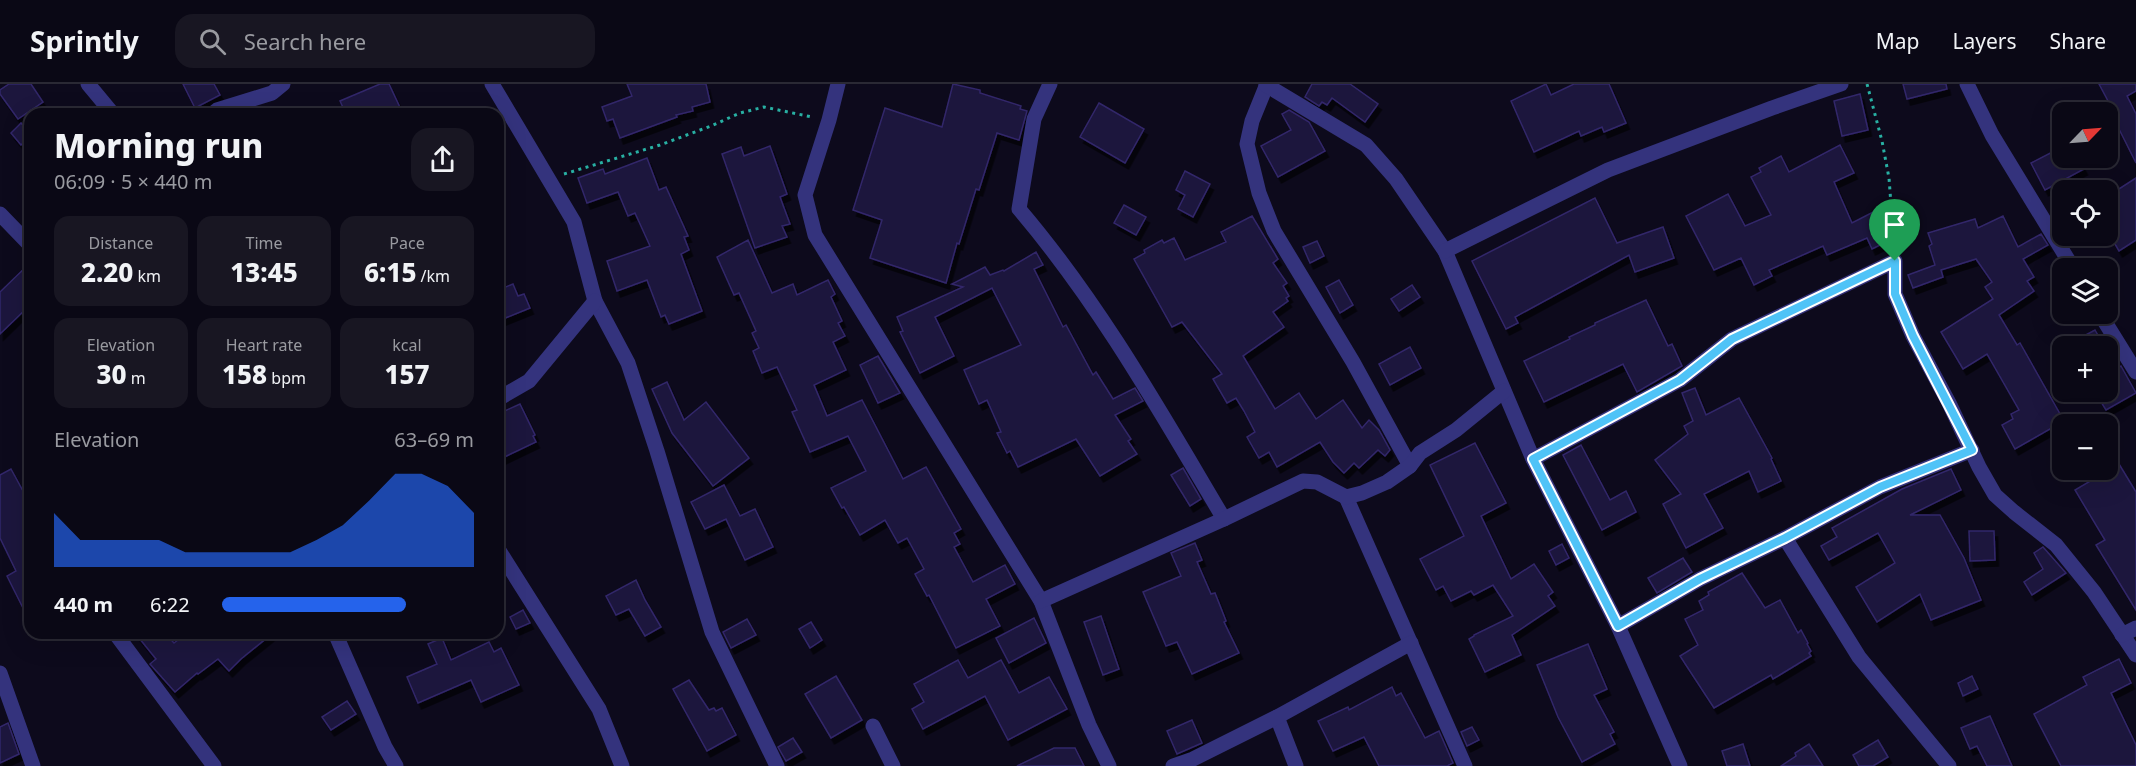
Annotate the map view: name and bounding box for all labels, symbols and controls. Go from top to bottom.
search box [175,14,595,68]
text: Sprintly [30,22,139,60]
icon: search [196,25,229,58]
text: Search here [244,26,366,56]
text: Map [1876,27,1920,55]
text: Layers [1953,27,2017,55]
text: Share [2050,27,2106,55]
north arrow [2052,102,2118,168]
map controls [2052,102,2118,480]
text: Morning run [54,123,263,168]
button: share [411,128,474,191]
text: 06:09 · 5 × 440 m [54,168,212,195]
button: locate [2052,180,2118,246]
pin [1869,199,1920,261]
icon: arrive [1878,208,1911,241]
text: Distance [89,232,153,254]
text: Time [245,232,283,254]
text: Pace [389,232,425,254]
text: 2.20 [81,254,133,290]
text: 13:45 [230,254,298,290]
text: 6:15 [364,254,416,290]
button: layers [2052,258,2118,324]
text: km [133,265,161,287]
text: /km [416,265,450,287]
text: Elevation [87,334,155,356]
text: Heart rate [226,334,302,356]
text: kcal [392,334,422,356]
button: + [2052,336,2118,402]
text: 30 [96,356,126,392]
text: 158 [222,356,267,392]
text: 157 [384,356,430,392]
text: m [126,367,146,389]
text: bpm [267,367,306,389]
button: − [2052,414,2118,480]
text: Elevation [54,426,139,453]
text: 63–69 m [394,426,474,453]
text: 440 m [54,591,113,618]
text: 6:22 [150,591,190,618]

